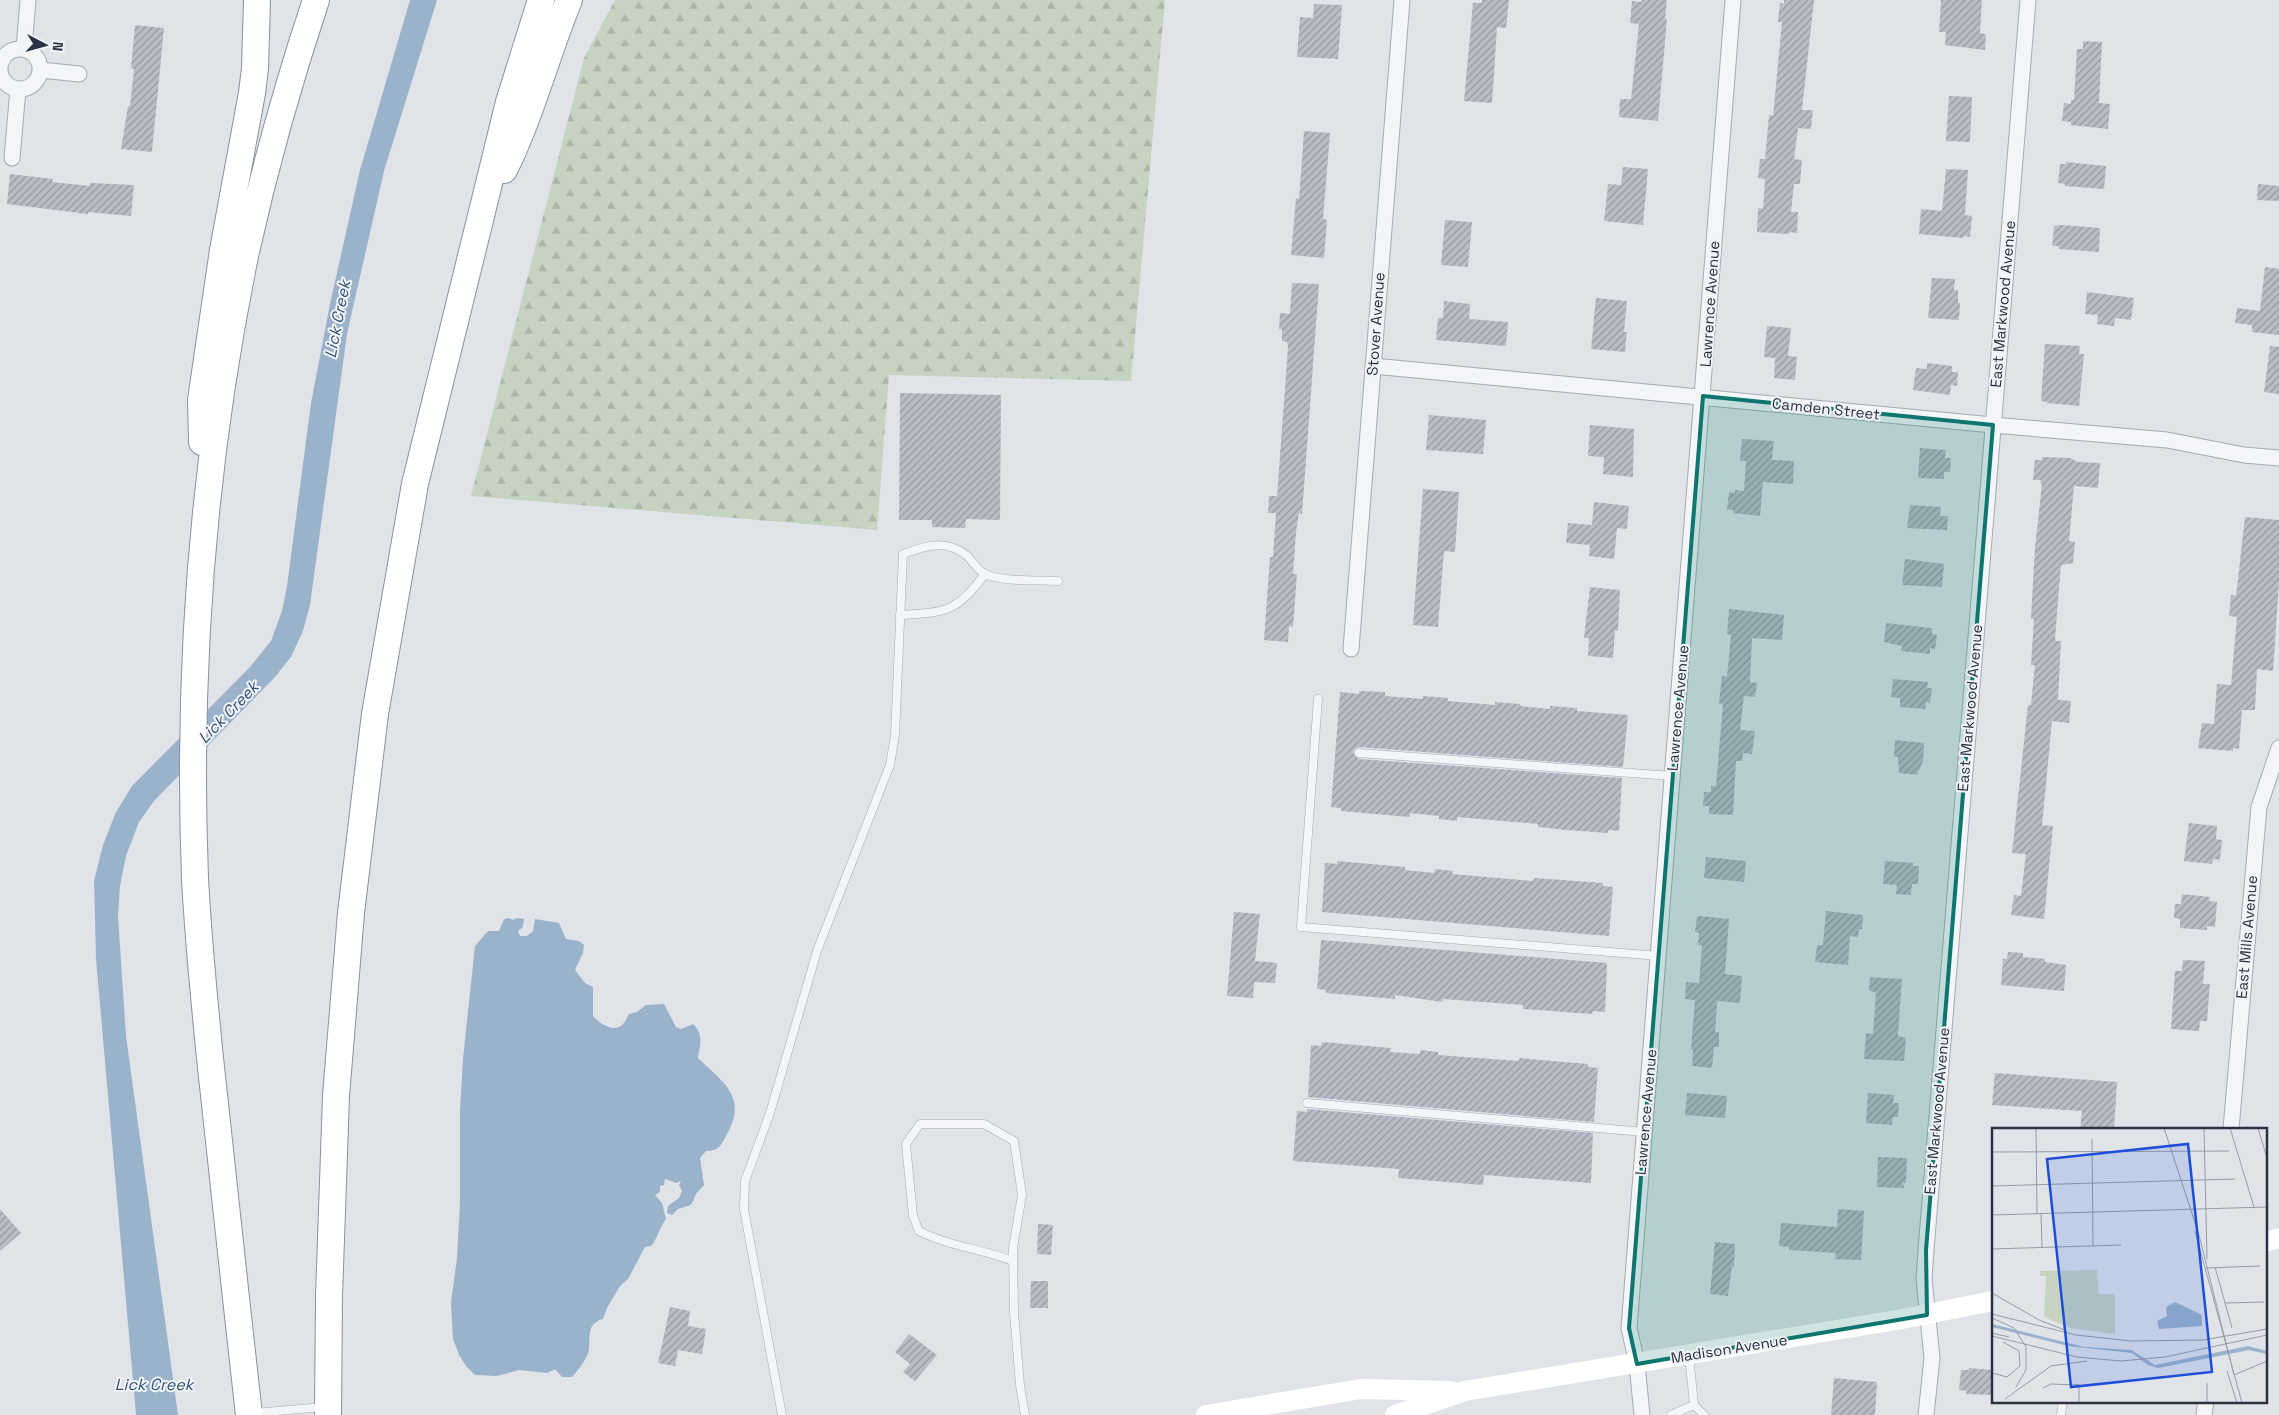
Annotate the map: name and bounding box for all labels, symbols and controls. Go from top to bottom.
north arrow [20,20,70,70]
text: N [48,41,67,52]
street label: East Markwood Avenue [1986,220,2019,388]
street label: Lawrence Avenue [1696,240,1723,368]
street label: Stover Avenue [1362,271,1389,376]
water label: Lick Creek [320,276,356,360]
street label: Camden Street [1771,393,1881,424]
street label: East Markwood Avenue [1953,624,1986,792]
street label: Lawrence Avenue [1663,644,1692,772]
water label: Lick Creek [194,675,265,748]
street label: East Mills Avenue [2232,874,2261,1000]
street label: East Markwood Avenue [1920,1027,1953,1195]
street label: Lawrence Avenue [1631,1048,1660,1176]
inset map [1992,1128,2266,1402]
street label: Madison Avenue [1669,1330,1789,1367]
water label: Lick Creek [115,1374,196,1395]

